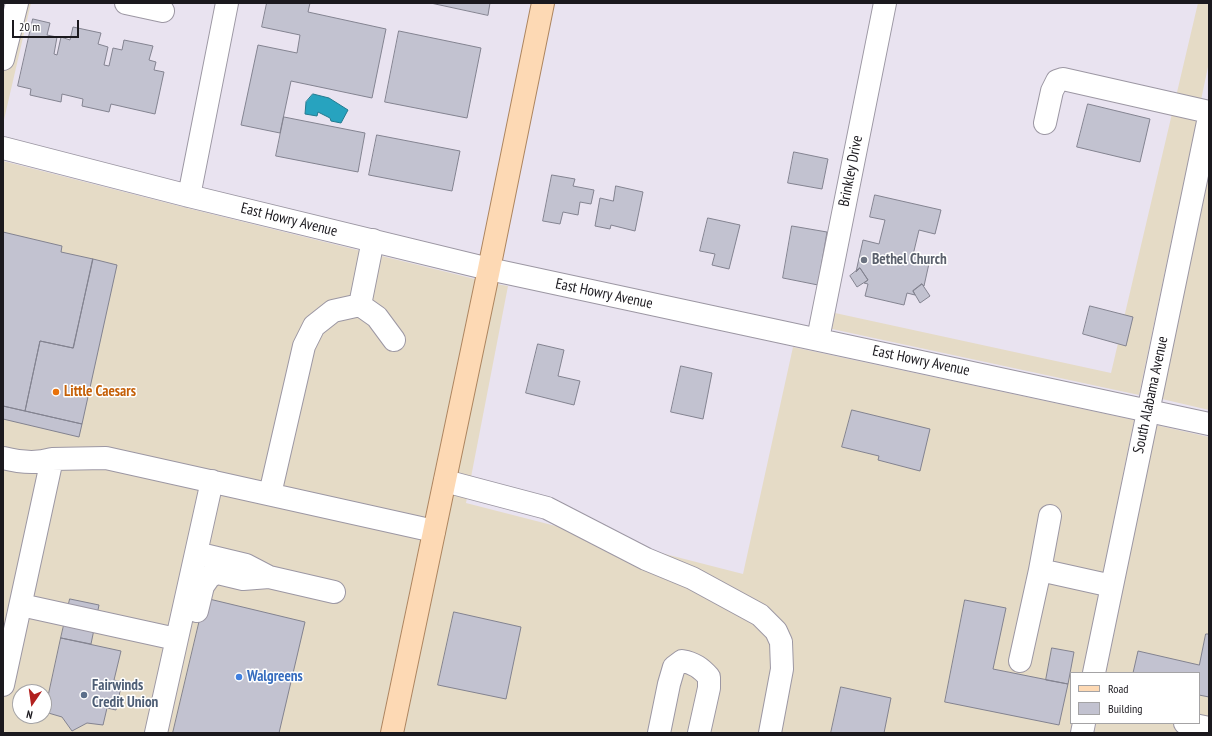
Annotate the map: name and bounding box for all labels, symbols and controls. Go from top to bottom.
scale bar [14,12,81,38]
text: 20 m [19,19,40,34]
street label: Brinkley Drive [835,134,867,208]
street label: East Howry Avenue [239,199,339,241]
place label: Bethel Church [872,251,947,269]
marker: Bethel Church [859,255,869,265]
street label: East Howry Avenue [554,275,654,313]
street label: South Alabama Avenue [1130,335,1172,455]
street label: East Howry Avenue [871,342,971,380]
place label: Little Caesars [64,383,136,401]
marker: Little Caesars [51,387,61,397]
place label: Walgreens [247,668,303,686]
marker: Walgreens [234,672,244,682]
legend [1070,672,1200,724]
place label: Fairwinds Credit Union [92,677,158,712]
text: Road [1108,681,1128,696]
north arrow [12,684,52,724]
marker: Fairwinds Credit Union [79,690,89,700]
text: Building [1108,701,1143,716]
text: N [25,707,34,722]

